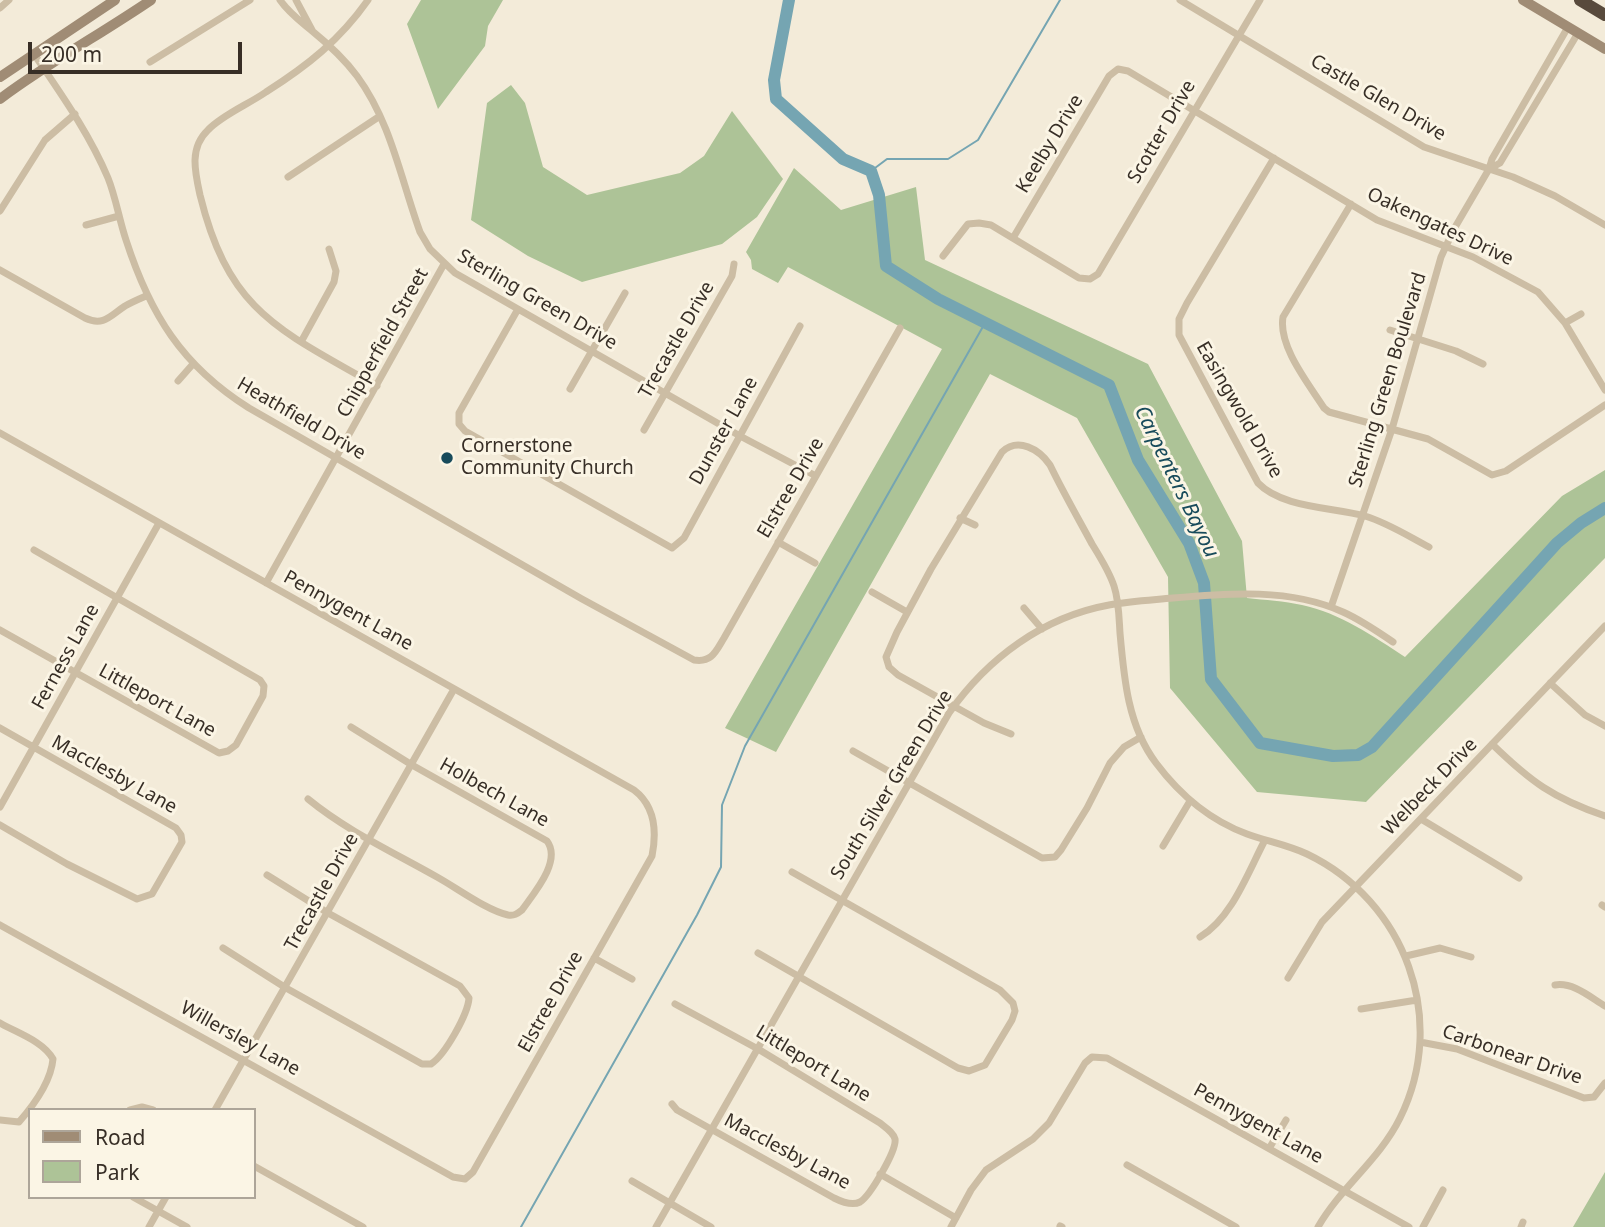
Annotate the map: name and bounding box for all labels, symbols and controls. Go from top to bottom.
scale bar [32,28,245,72]
text: 200 m [41,40,102,68]
street label: Castle Glen Drive [1306,50,1450,146]
street label: Scotter Drive [1123,76,1201,188]
street label: Keelby Drive [1012,91,1088,197]
street label: Oakengates Drive [1363,183,1517,271]
street label: Sterling Green Drive [453,245,621,355]
street label: Chipperfield Street [332,264,434,422]
street label: Sterling Green Boulevard [1344,270,1432,490]
street label: Trecastle Drive [634,278,720,402]
street label: Easingwold Drive [1191,338,1287,482]
street label: Heathfield Drive [233,373,369,465]
street label: Dunster Lane [685,373,763,489]
water label: Carpenters Bayou [1128,402,1224,562]
street label: Elstree Drive [753,434,829,542]
place label: Cornerstone Community Church [461,436,634,480]
marker: Cornerstone Community Church [439,450,455,466]
street label: Pennygent Lane [279,566,417,656]
street label: Ferness Lane [28,600,104,714]
street label: Littleport Lane [95,659,219,743]
street label: South Silver Green Drive [826,686,958,884]
street label: Macclesby Lane [47,731,181,819]
street label: Welbeck Drive [1378,734,1482,840]
street label: Holbech Lane [435,754,553,832]
street label: Trecastle Drive [280,829,364,955]
street label: Elstree Drive [514,947,588,1057]
street label: Willersley Lane [176,997,304,1081]
street label: Carbonear Drive [1439,1020,1585,1090]
street label: Littleport Lane [751,1021,875,1107]
street label: Pennygent Lane [1189,1079,1327,1169]
legend [28,1108,256,1199]
street label: Macclesby Lane [720,1109,854,1195]
text: Road [95,1123,145,1151]
text: Park [95,1158,139,1186]

